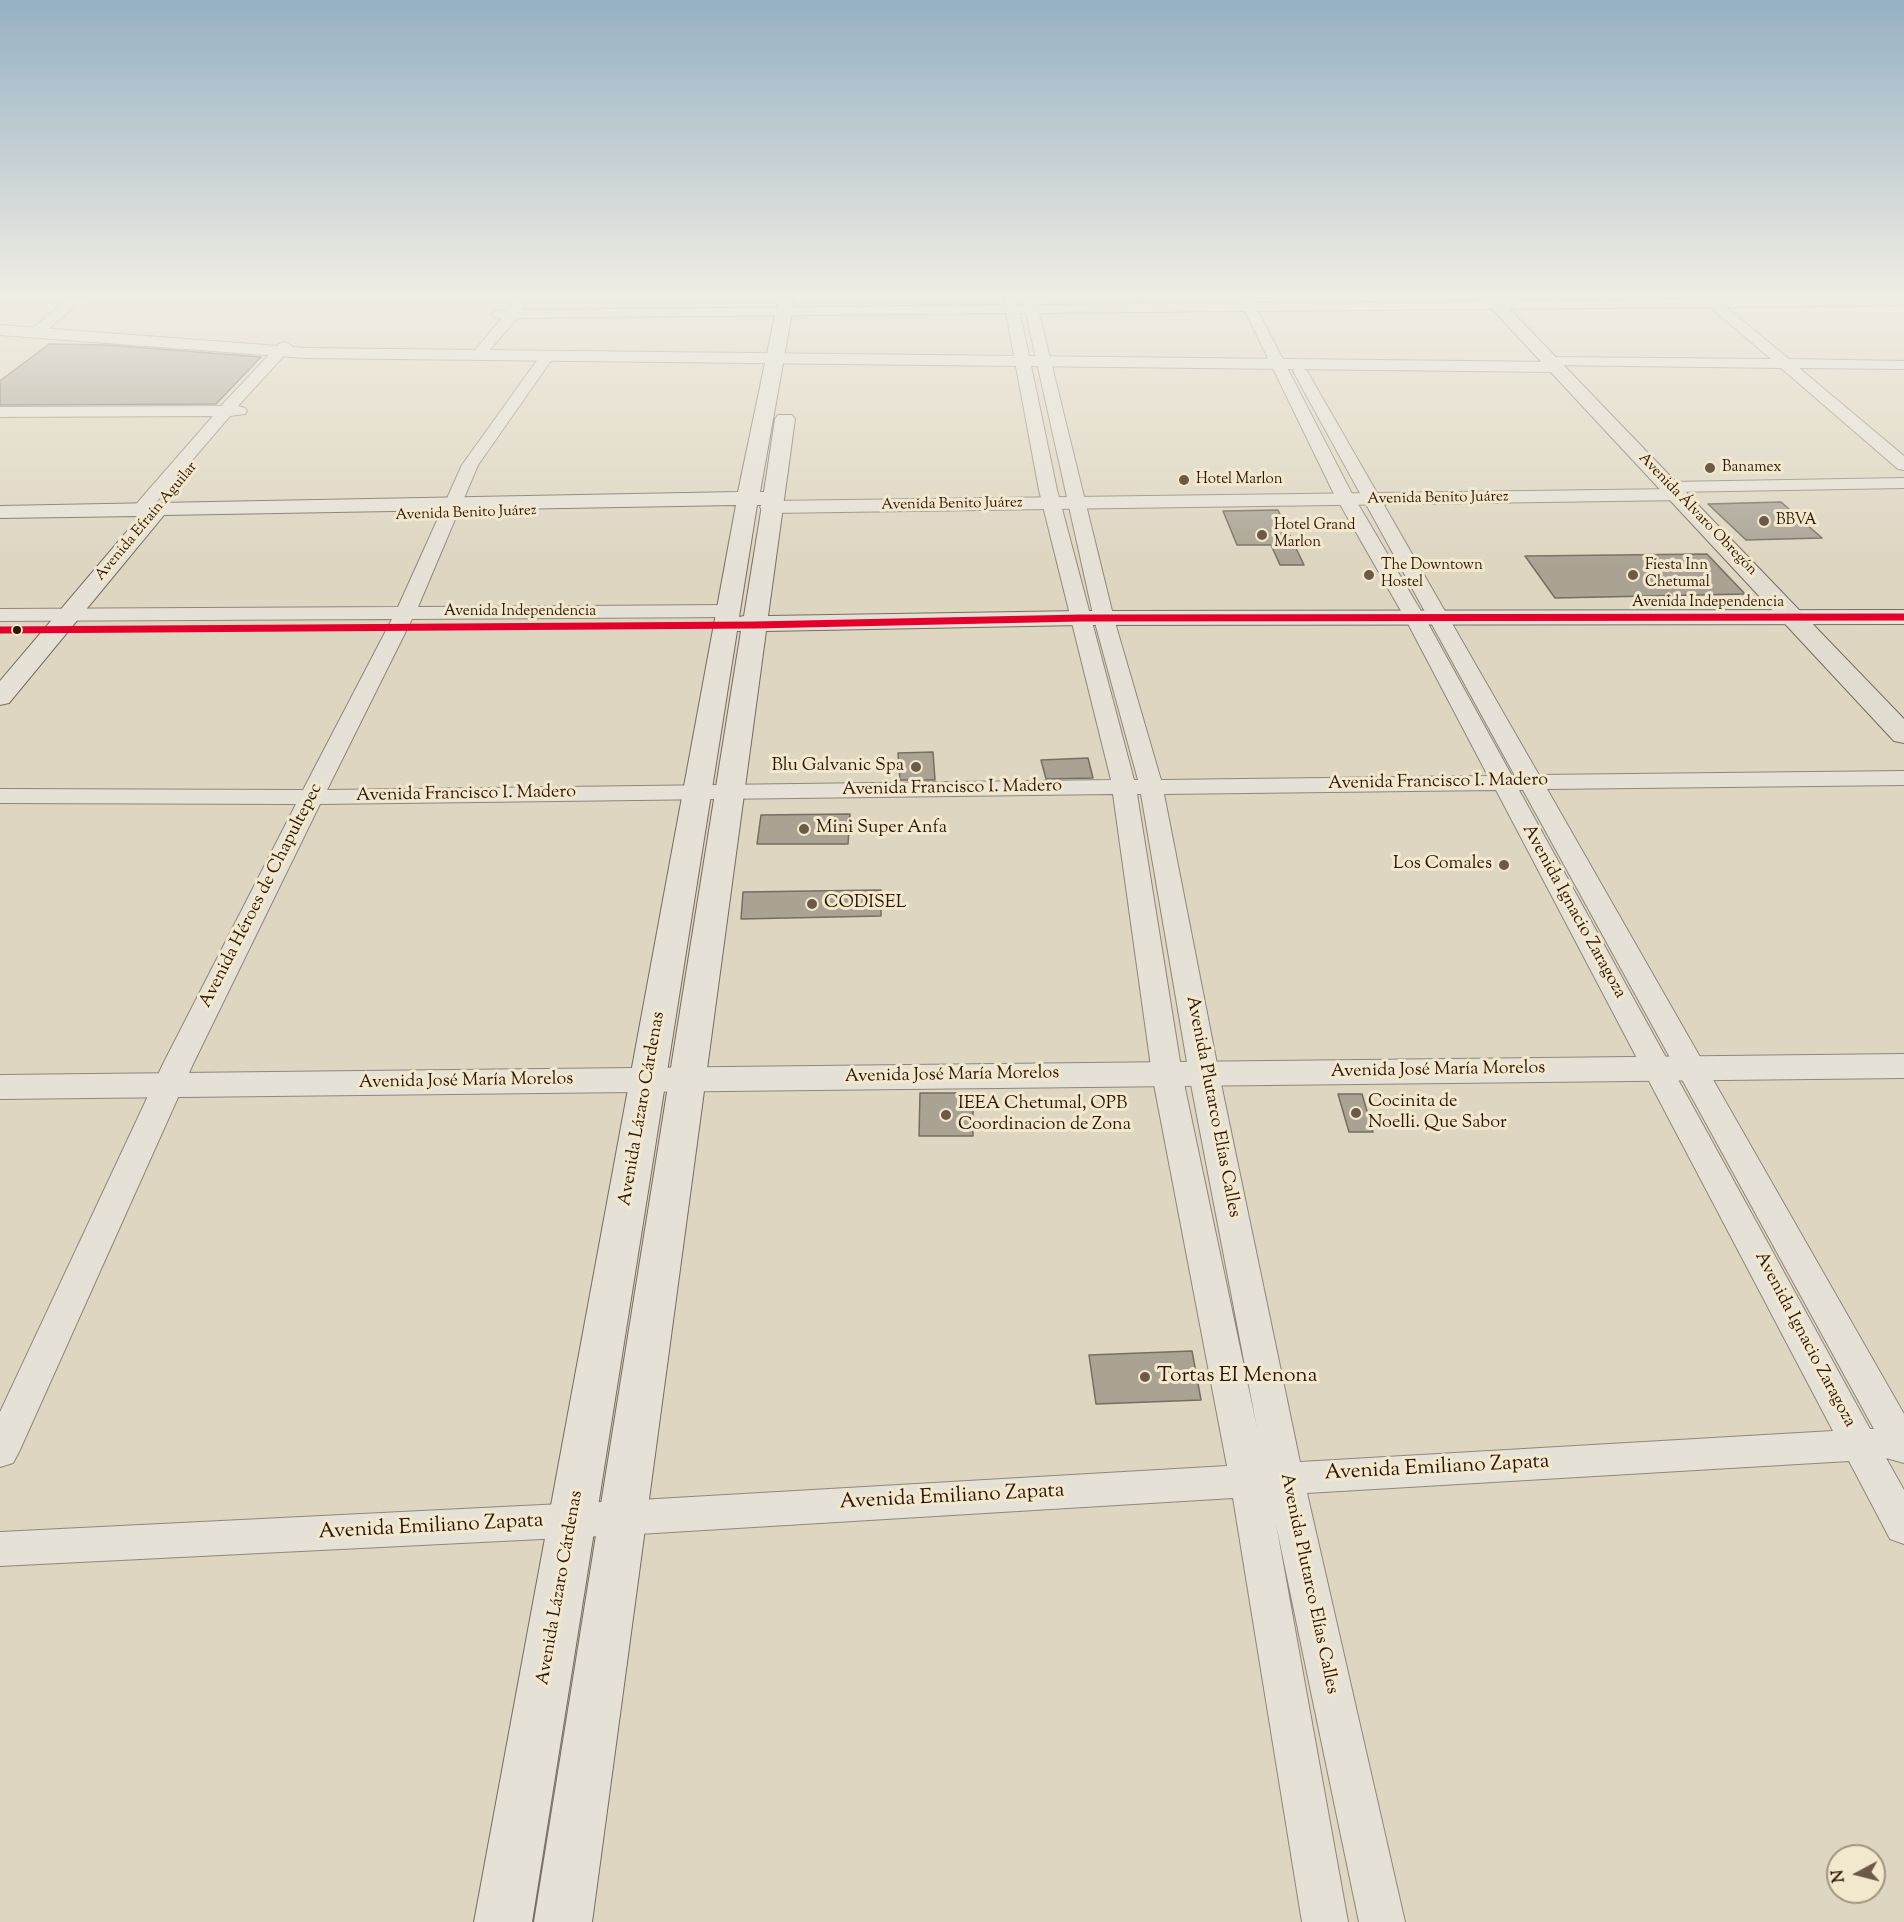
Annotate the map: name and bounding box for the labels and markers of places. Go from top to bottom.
place label: Banamex [1722,459,1781,477]
marker: Banamex [1703,461,1717,475]
place label: Hotel Marlon [1196,471,1283,489]
marker: Hotel Marlon [1177,473,1191,487]
place label: BBVA [1776,512,1817,530]
marker: BBVA [1757,514,1771,528]
place label: Hotel Grand Marlon [1274,517,1355,552]
marker: Hotel Grand Marlon [1255,528,1269,542]
place label: The Downtown Hostel [1381,557,1483,592]
place label: Fiesta Inn Chetumal [1645,557,1710,592]
marker: The Downtown Hostel [1362,568,1376,582]
marker: Fiesta Inn Chetumal [1626,568,1640,582]
unlabelled marker [11,624,23,636]
place label: Blu Galvanic Spa [771,756,904,778]
marker: Blu Galvanic Spa [909,760,923,774]
place label: Mini Super Anfa [816,818,947,840]
marker: Mini Super Anfa [797,822,811,836]
place label: Los Comales [1393,854,1492,876]
marker: Los Comales [1497,858,1511,872]
place label: CODISEL [824,893,906,915]
marker: CODISEL [805,897,819,911]
place label: Cocinita de Noelli. Que Sabor [1368,1092,1507,1134]
place label: IEEA Chetumal, OPB Coordinacion de Zona [958,1094,1131,1136]
marker: Cocinita de Noelli. Que Sabor [1349,1106,1363,1120]
marker: IEEA Chetumal, OPB Coordinacion de Zona [939,1108,953,1122]
place label: Tortas EI Menona [1157,1364,1317,1390]
marker: Tortas EI Menona [1138,1370,1152,1384]

